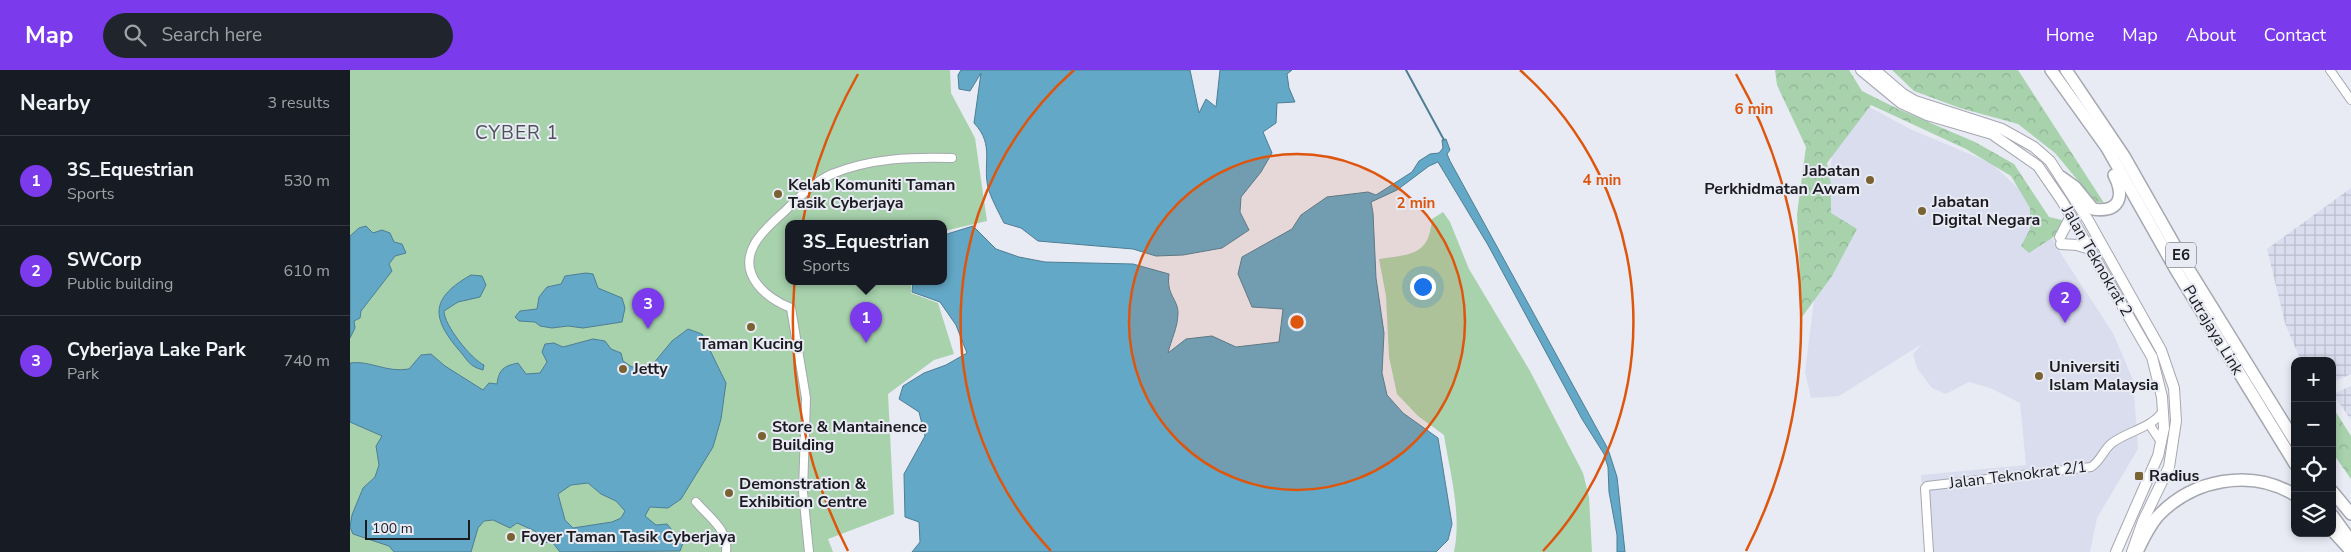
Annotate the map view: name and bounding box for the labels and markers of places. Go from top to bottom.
place label: Jabatan Perkhidmatan Awam [1704,160,1860,200]
place label: Kelab Komuniti Taman Tasik Cyberjaya [788,174,955,214]
marker: Jabatan Perkhidmatan Awam [1864,174,1876,186]
marker: Kelab Komuniti Taman Tasik Cyberjaya [772,188,784,200]
place label: Jabatan Digital Negara [1931,191,2040,231]
marker: Jabatan Digital Negara [1916,205,1928,217]
pin: 2 [2049,282,2081,323]
pin: 3 [632,288,664,329]
pin: 1 [850,302,882,343]
centre of rings [1288,313,1306,331]
marker: Taman Kucing [745,321,757,333]
place label: Taman Kucing [699,333,803,355]
place label: Universiti Islam Malaysia [2049,356,2159,396]
place label: Jetty [632,358,668,380]
marker: Jetty [617,363,629,375]
marker: Universiti Islam Malaysia [2033,370,2045,382]
place label: Store & Mantainence Building [772,416,927,456]
marker: Store & Mantainence Building [756,430,768,442]
place label: Radius [2149,465,2200,487]
marker: Radius [2133,470,2145,482]
place label: Demonstration & Exhibition Centre [739,473,867,513]
marker: Demonstration & Exhibition Centre [723,487,735,499]
place label: Foyer Taman Tasik Cyberjaya [521,526,736,548]
marker: Foyer Taman Tasik Cyberjaya [505,531,517,543]

